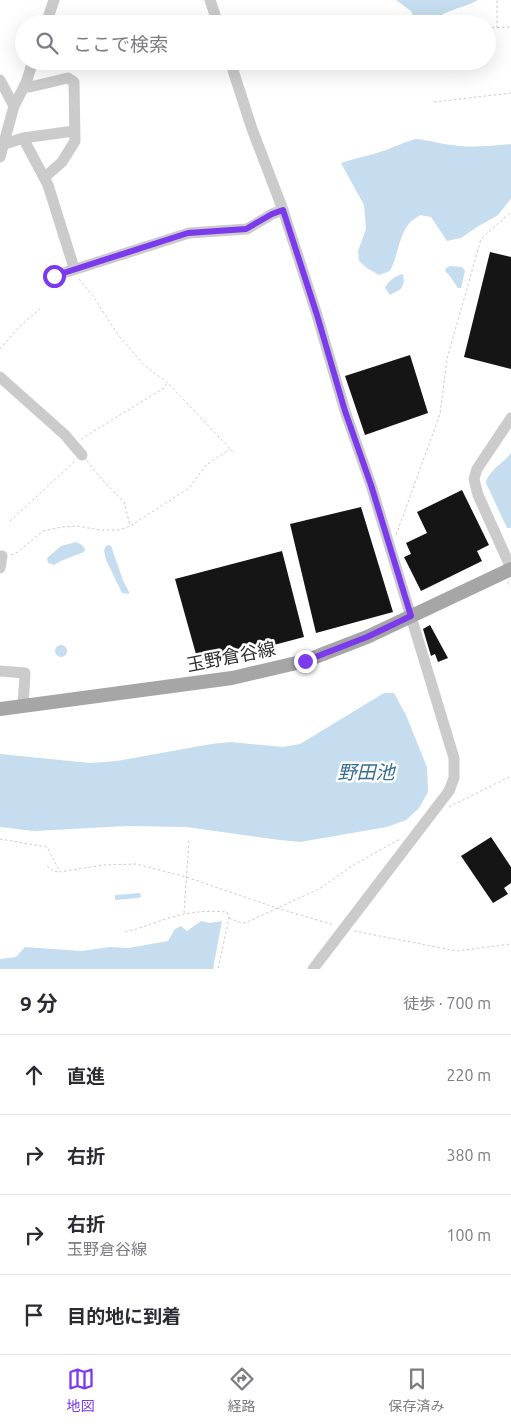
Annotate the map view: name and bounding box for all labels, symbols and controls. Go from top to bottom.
search box [15,15,496,70]
icon: search [33,29,61,57]
text: ここで検索 [73,33,168,55]
route start [43,265,66,288]
street label: 玉野倉谷線 [185,638,277,674]
route end [294,650,317,673]
water label: 野田池 [337,761,396,783]
text: 9 分 [20,991,58,1015]
text: 徒歩 · 700 m [403,994,491,1012]
icon: ahead [20,1061,48,1089]
text: 直進 [67,1065,105,1087]
text: 220 m [446,1066,491,1084]
icon: right [20,1141,48,1169]
text: 右折 [67,1145,105,1167]
text: 380 m [446,1146,491,1164]
text: 右折 [67,1213,105,1235]
icon: right [20,1221,48,1249]
text: 100 m [446,1226,491,1244]
text: 玉野倉谷線 [67,1240,147,1258]
icon: arrive [20,1301,48,1329]
text: 目的地に到着 [67,1305,181,1327]
tab: 地図 [67,1365,95,1415]
tab: 経路 [228,1365,256,1415]
tab: 保存済み [389,1365,445,1415]

